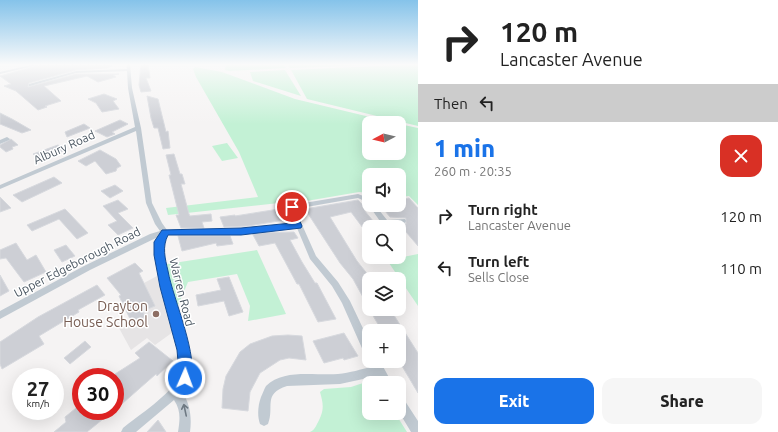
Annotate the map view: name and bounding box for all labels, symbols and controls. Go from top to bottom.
icon: right [434,16,486,68]
text: 120 m [500,16,578,47]
text: Lancaster Avenue [500,49,643,69]
icon: left [476,92,498,114]
text: Then [434,95,468,112]
north arrow [362,116,406,160]
map controls [362,116,406,420]
street label: Albury Road [31,128,97,166]
text: 1 min [434,135,495,162]
button: close [720,135,762,177]
text: 260 m · 20:35 [434,164,512,178]
button: sound [362,168,406,212]
pin [275,190,309,224]
icon: arrive [281,196,303,218]
text: Turn right [468,201,538,218]
icon: right [434,205,456,227]
text: 120 m [720,208,762,225]
text: Lancaster Avenue [468,218,571,232]
button: search [362,220,406,264]
street label: Upper Edgeborough Road [12,224,142,300]
text: Turn left [468,253,529,270]
street label: Warren Road [167,256,197,328]
icon: left [434,257,456,279]
text: 110 m [720,260,762,277]
text: Sells Close [468,270,529,284]
button: layers [362,272,406,316]
place label: Drayton House School [63,298,148,330]
marker: Drayton House School [151,309,161,319]
button: + [362,324,406,368]
position arrow [164,357,206,399]
speed limit sign: 30 [72,368,124,420]
button: − [362,376,406,420]
text: 27 [27,377,49,400]
button: Exit [434,378,594,424]
button: Share [602,378,762,424]
text: km/h [26,398,50,409]
one-way arrow [180,404,188,417]

